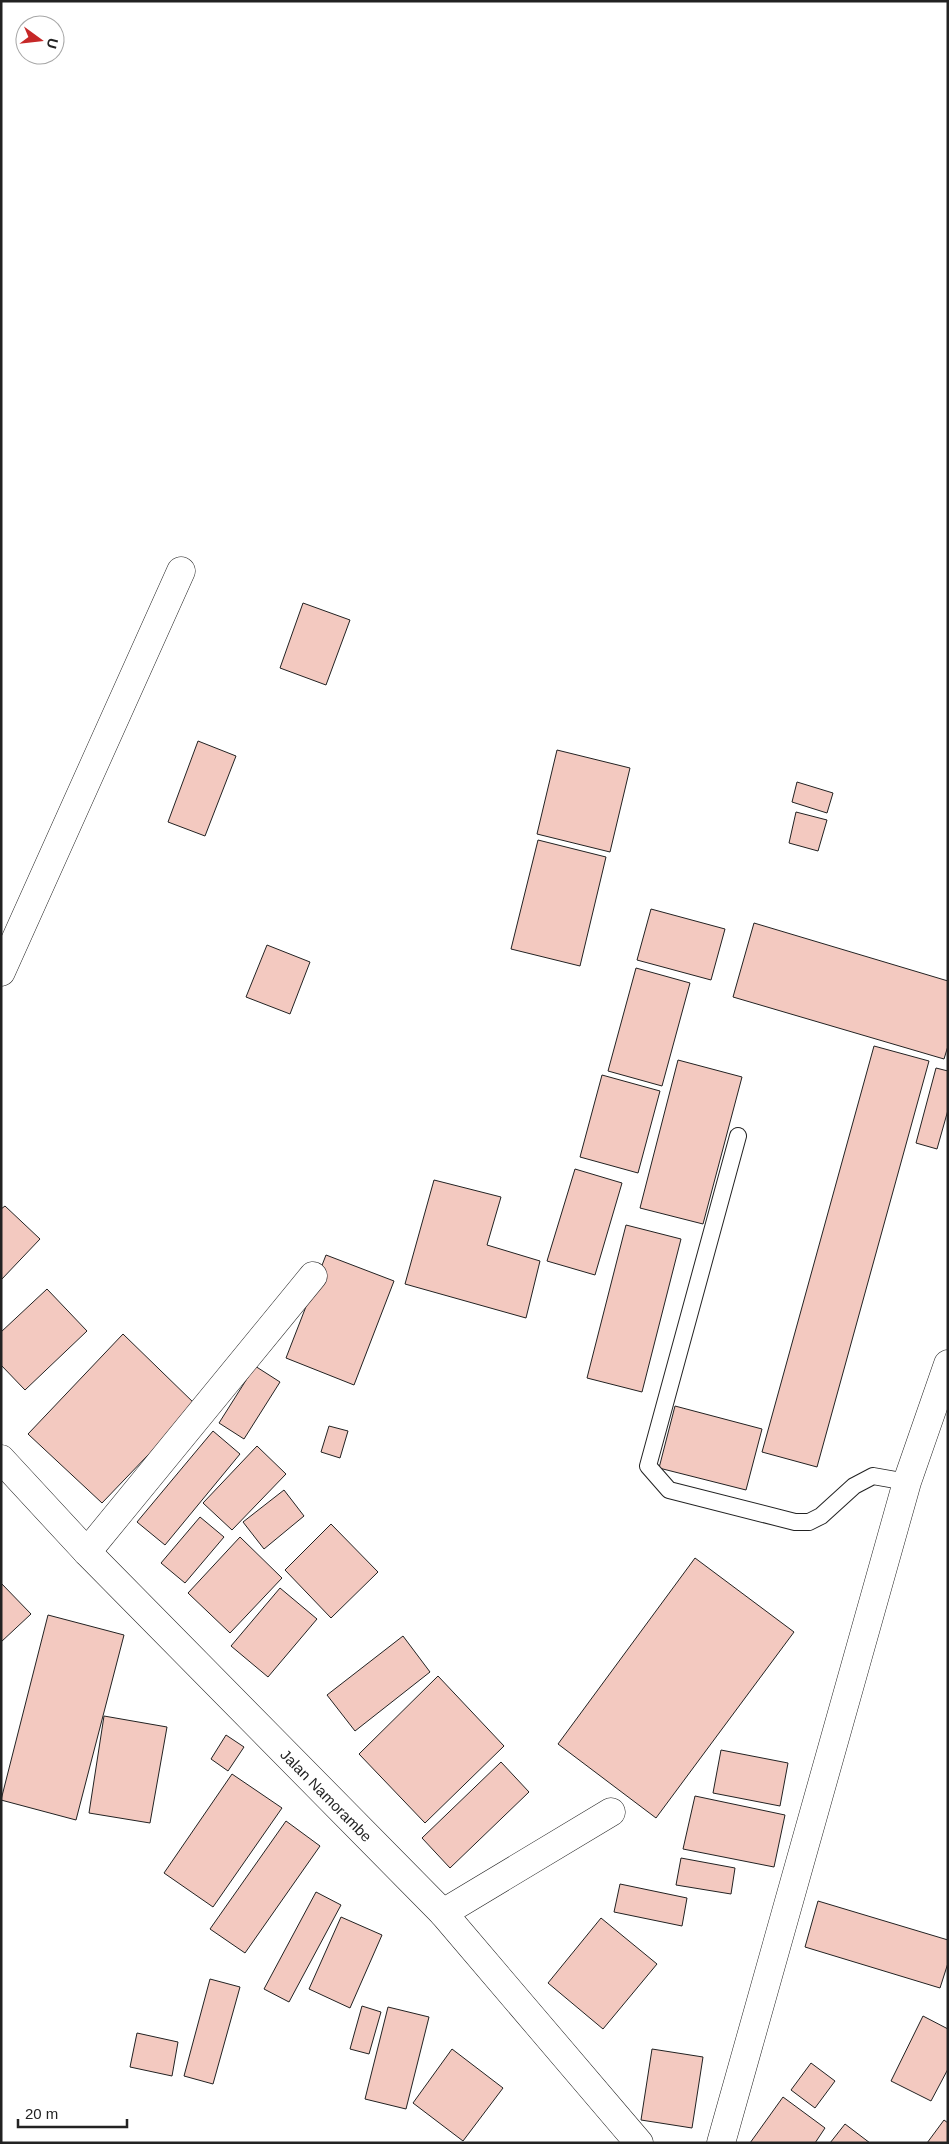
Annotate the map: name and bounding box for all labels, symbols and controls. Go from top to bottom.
north arrow [15,15,65,65]
text: U [44,36,62,50]
street label: Jalan Namorambe [278,1745,376,1845]
scale bar [18,2096,126,2128]
text: 20 m [25,2105,58,2122]

